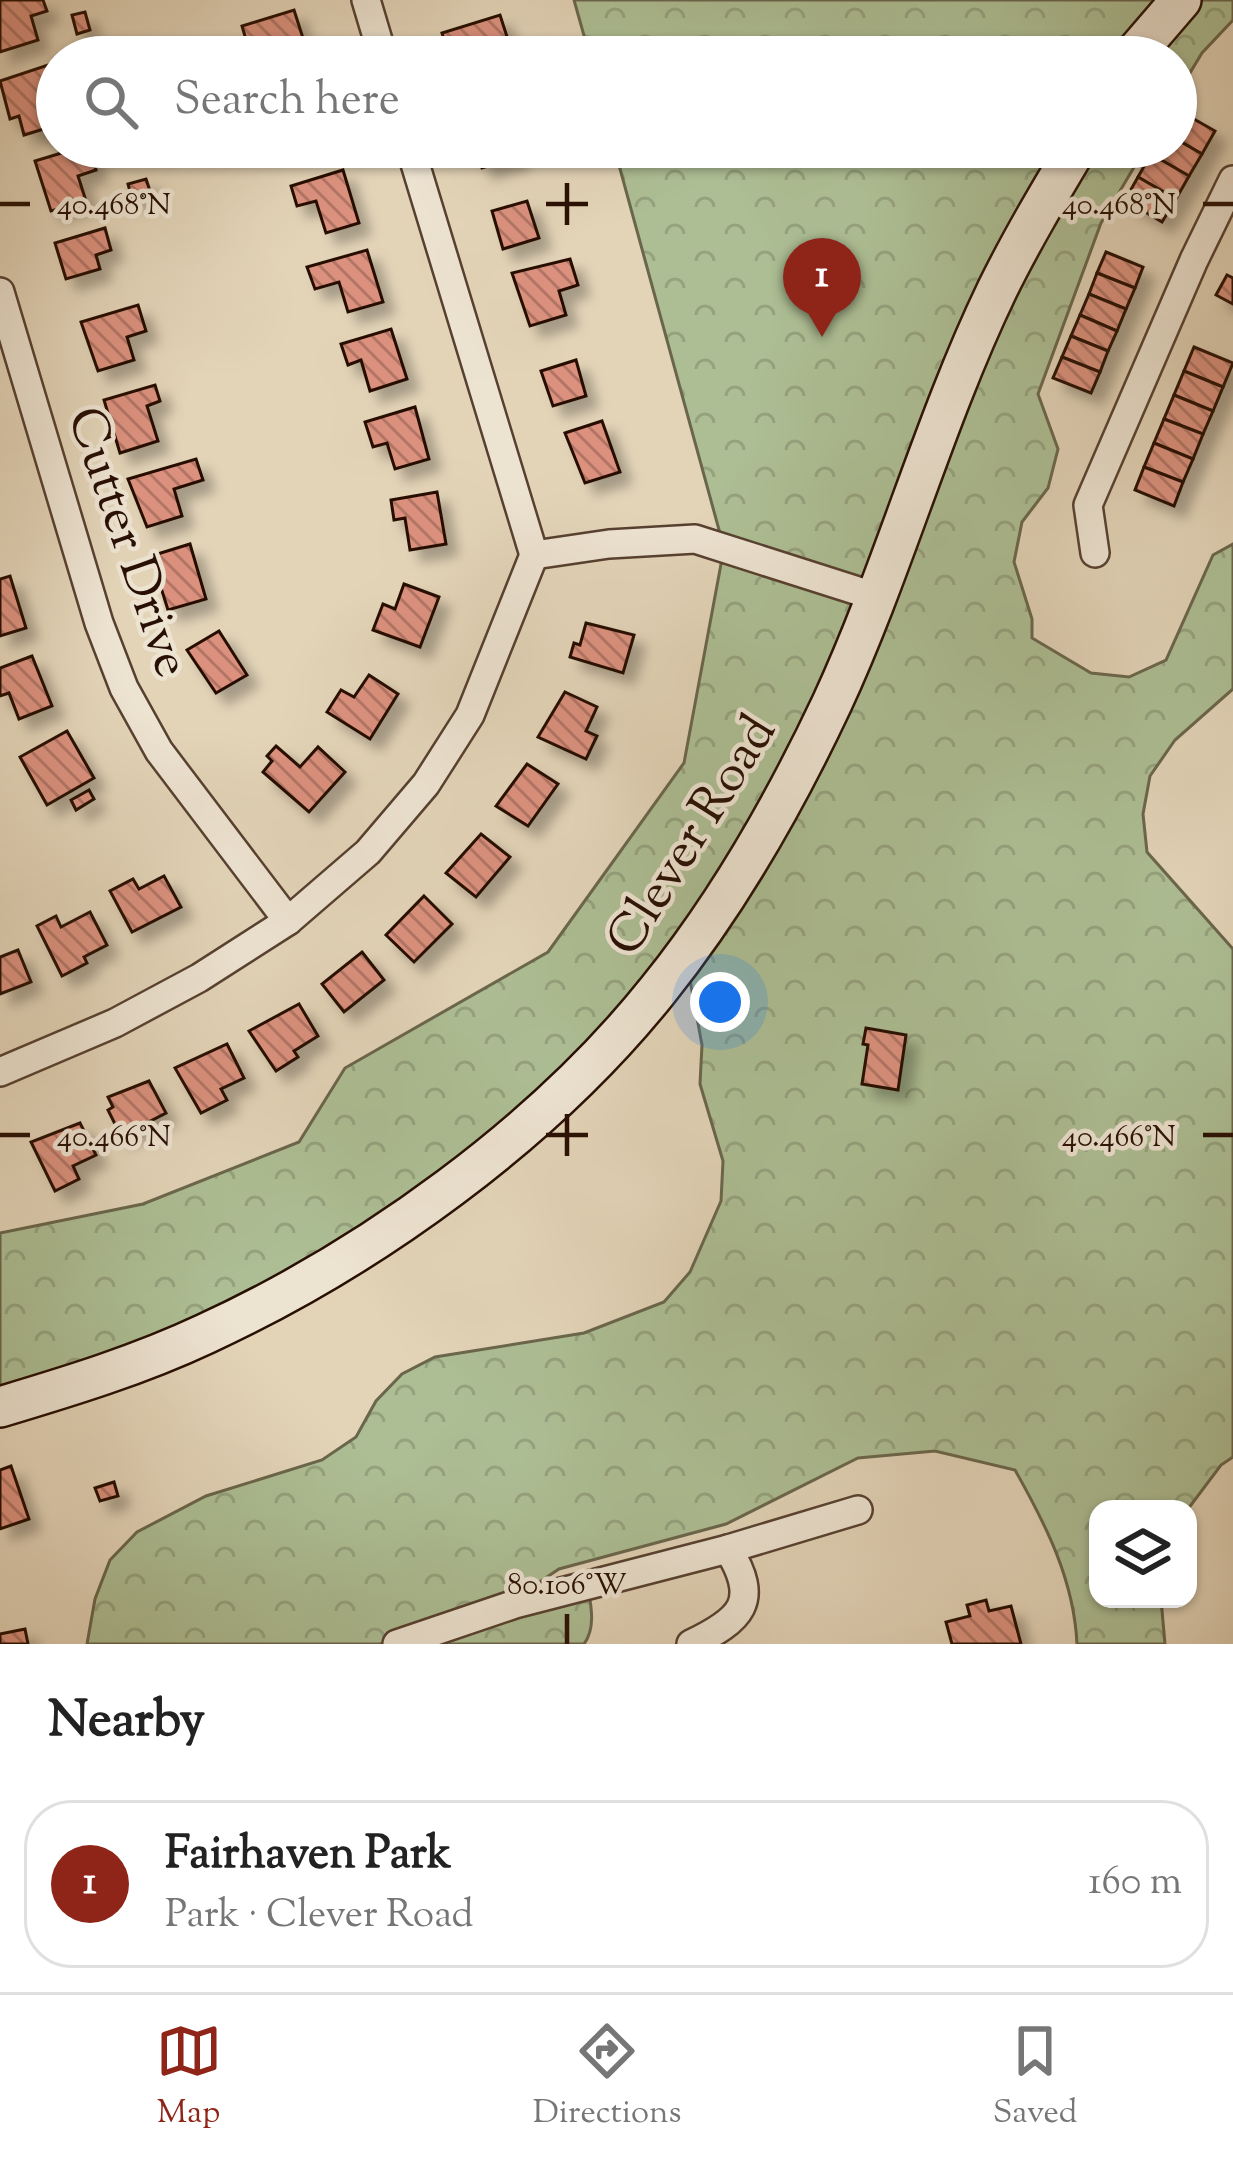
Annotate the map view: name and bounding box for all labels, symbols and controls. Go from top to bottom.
search box [36,36,1197,168]
icon: search [78,69,144,135]
text: Search here [174,70,400,135]
text: 40.468°N [57,185,171,228]
text: 40.468°N [1062,185,1176,228]
pin: 1 [783,238,861,337]
street label: Cutter Drive [46,398,206,688]
street label: Clever Road [591,702,797,971]
your location [690,972,750,1032]
text: 40.466°N [57,1117,171,1160]
text: 40.466°N [1062,1117,1176,1160]
map controls [1089,1500,1197,1608]
button: layers [1089,1500,1197,1608]
text: 80.106°W [507,1565,627,1608]
text: Nearby [48,1686,205,1759]
text: Fairhaven Park [165,1824,451,1889]
text: 1 [83,1856,97,1912]
text: 160 m [1088,1856,1182,1912]
text: Park · Clever Road [165,1889,474,1945]
tab: Map [156,2018,222,2138]
tab: Directions [533,2018,682,2138]
tab: Saved [993,2018,1077,2138]

